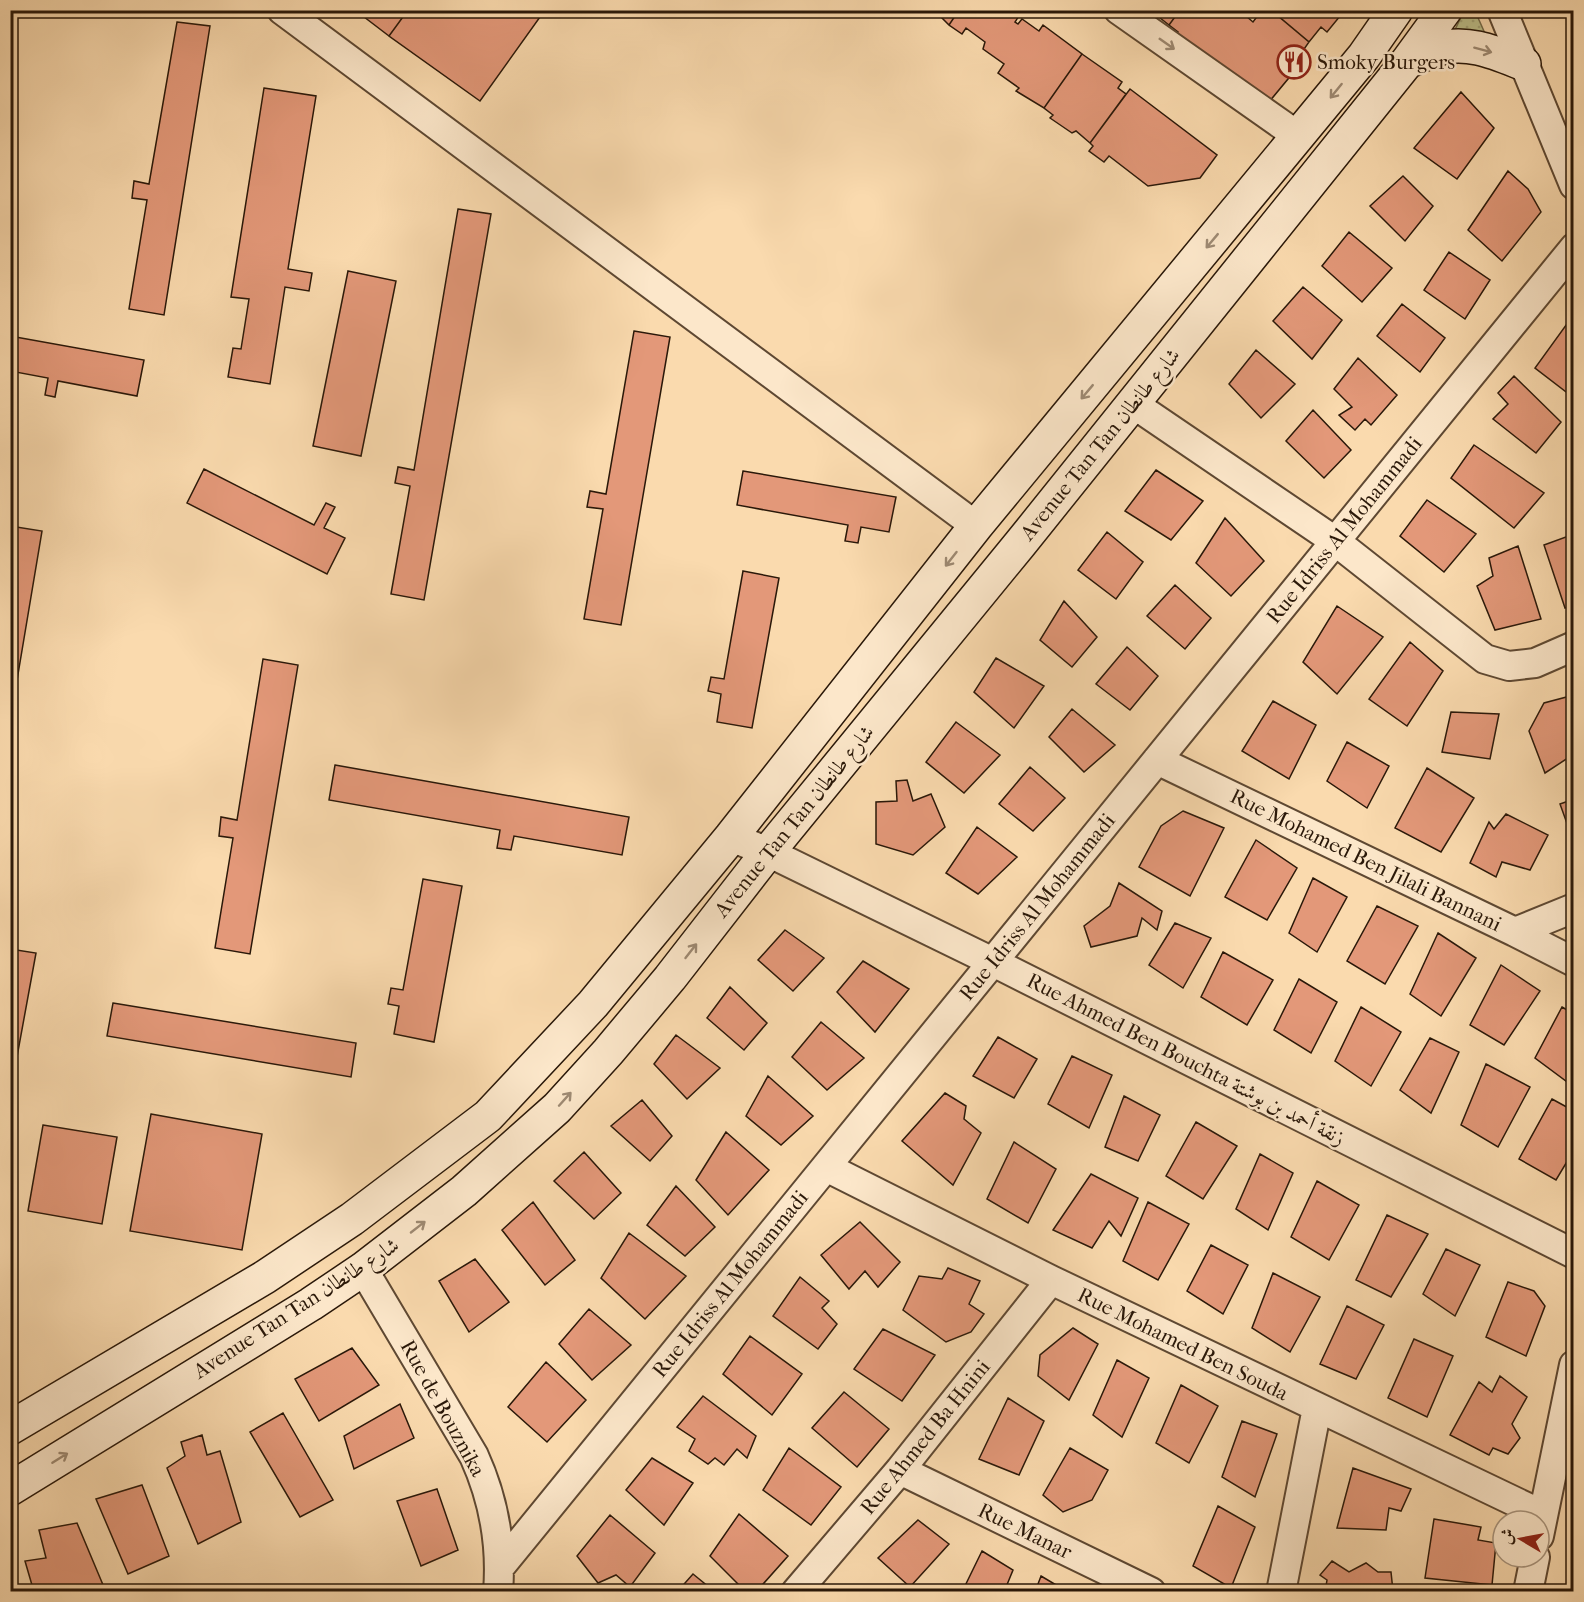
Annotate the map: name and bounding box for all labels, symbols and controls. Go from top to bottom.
one-way arrow [1159,38,1175,50]
restaurant icon: Smoky Burgers [1276,44,1312,80]
one-way arrow [1473,44,1492,56]
place label: Smoky Burgers [1317,50,1455,74]
one-way arrow [1329,83,1342,99]
one-way arrow [1205,233,1218,249]
street label: Avenue Tan Tan شارع طانطان [1015,343,1189,549]
one-way arrow [1081,383,1094,399]
street label: Rue Idriss Al Mohammadi [1261,432,1427,628]
one-way arrow [944,550,957,566]
street label: Avenue Tan Tan شارع طانطان [709,720,883,926]
street label: Rue Mohamed Ben Jilali Bannani [1227,784,1505,936]
street label: Rue Idriss Al Mohammadi [954,809,1120,1005]
one-way arrow [685,943,698,959]
street label: Rue Ahmed Ben Bouchta زنقة أحمد بن بوشتة [1023,965,1350,1151]
one-way arrow [558,1092,572,1107]
street label: Rue Idriss Al Mohammadi [647,1186,813,1382]
one-way arrow [409,1220,425,1233]
street label: Avenue Tan Tan شارع طانطان [188,1233,406,1389]
street label: Rue Mohamed Ben Souda [1074,1283,1292,1406]
street label: Rue de Bouznika [396,1336,490,1481]
street label: Rue Ahmed Ba Hnini [855,1355,995,1519]
one-way arrow [51,1451,68,1463]
street label: Rue Manar [974,1498,1076,1564]
north arrow [1491,1509,1551,1569]
text: ش [1496,1527,1517,1546]

